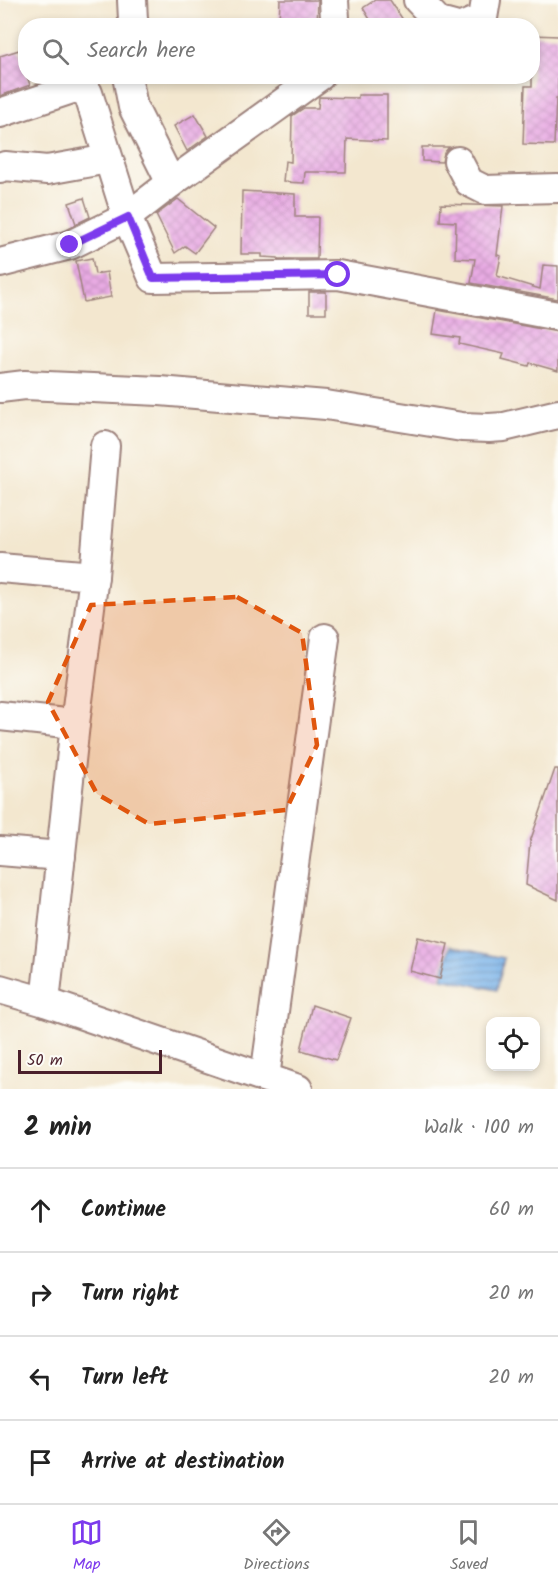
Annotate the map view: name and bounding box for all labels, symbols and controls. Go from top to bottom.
search box [18,18,540,84]
text: Search here [87,34,195,69]
icon: search [39,35,72,68]
route end [56,231,82,257]
route start [324,261,350,287]
map controls [486,1017,540,1071]
button: locate [486,1017,540,1071]
scale bar [18,1047,162,1074]
text: 50 m [27,1048,63,1073]
text: 2 min [24,1107,92,1149]
text: Walk · 100 m [424,1112,534,1144]
text: Continue [81,1193,166,1228]
icon: ahead [24,1194,57,1227]
text: 60 m [489,1194,534,1226]
text: Turn right [81,1277,179,1312]
icon: right [24,1278,57,1311]
text: 20 m [488,1278,534,1310]
text: Turn left [81,1361,168,1396]
icon: left [24,1362,57,1395]
text: 20 m [488,1362,534,1394]
text: Arrive at destination [81,1445,284,1480]
icon: arrive [24,1446,57,1479]
tab: Map [70,1516,103,1577]
tab: Directions [243,1516,310,1577]
tab: Saved [450,1516,488,1577]

